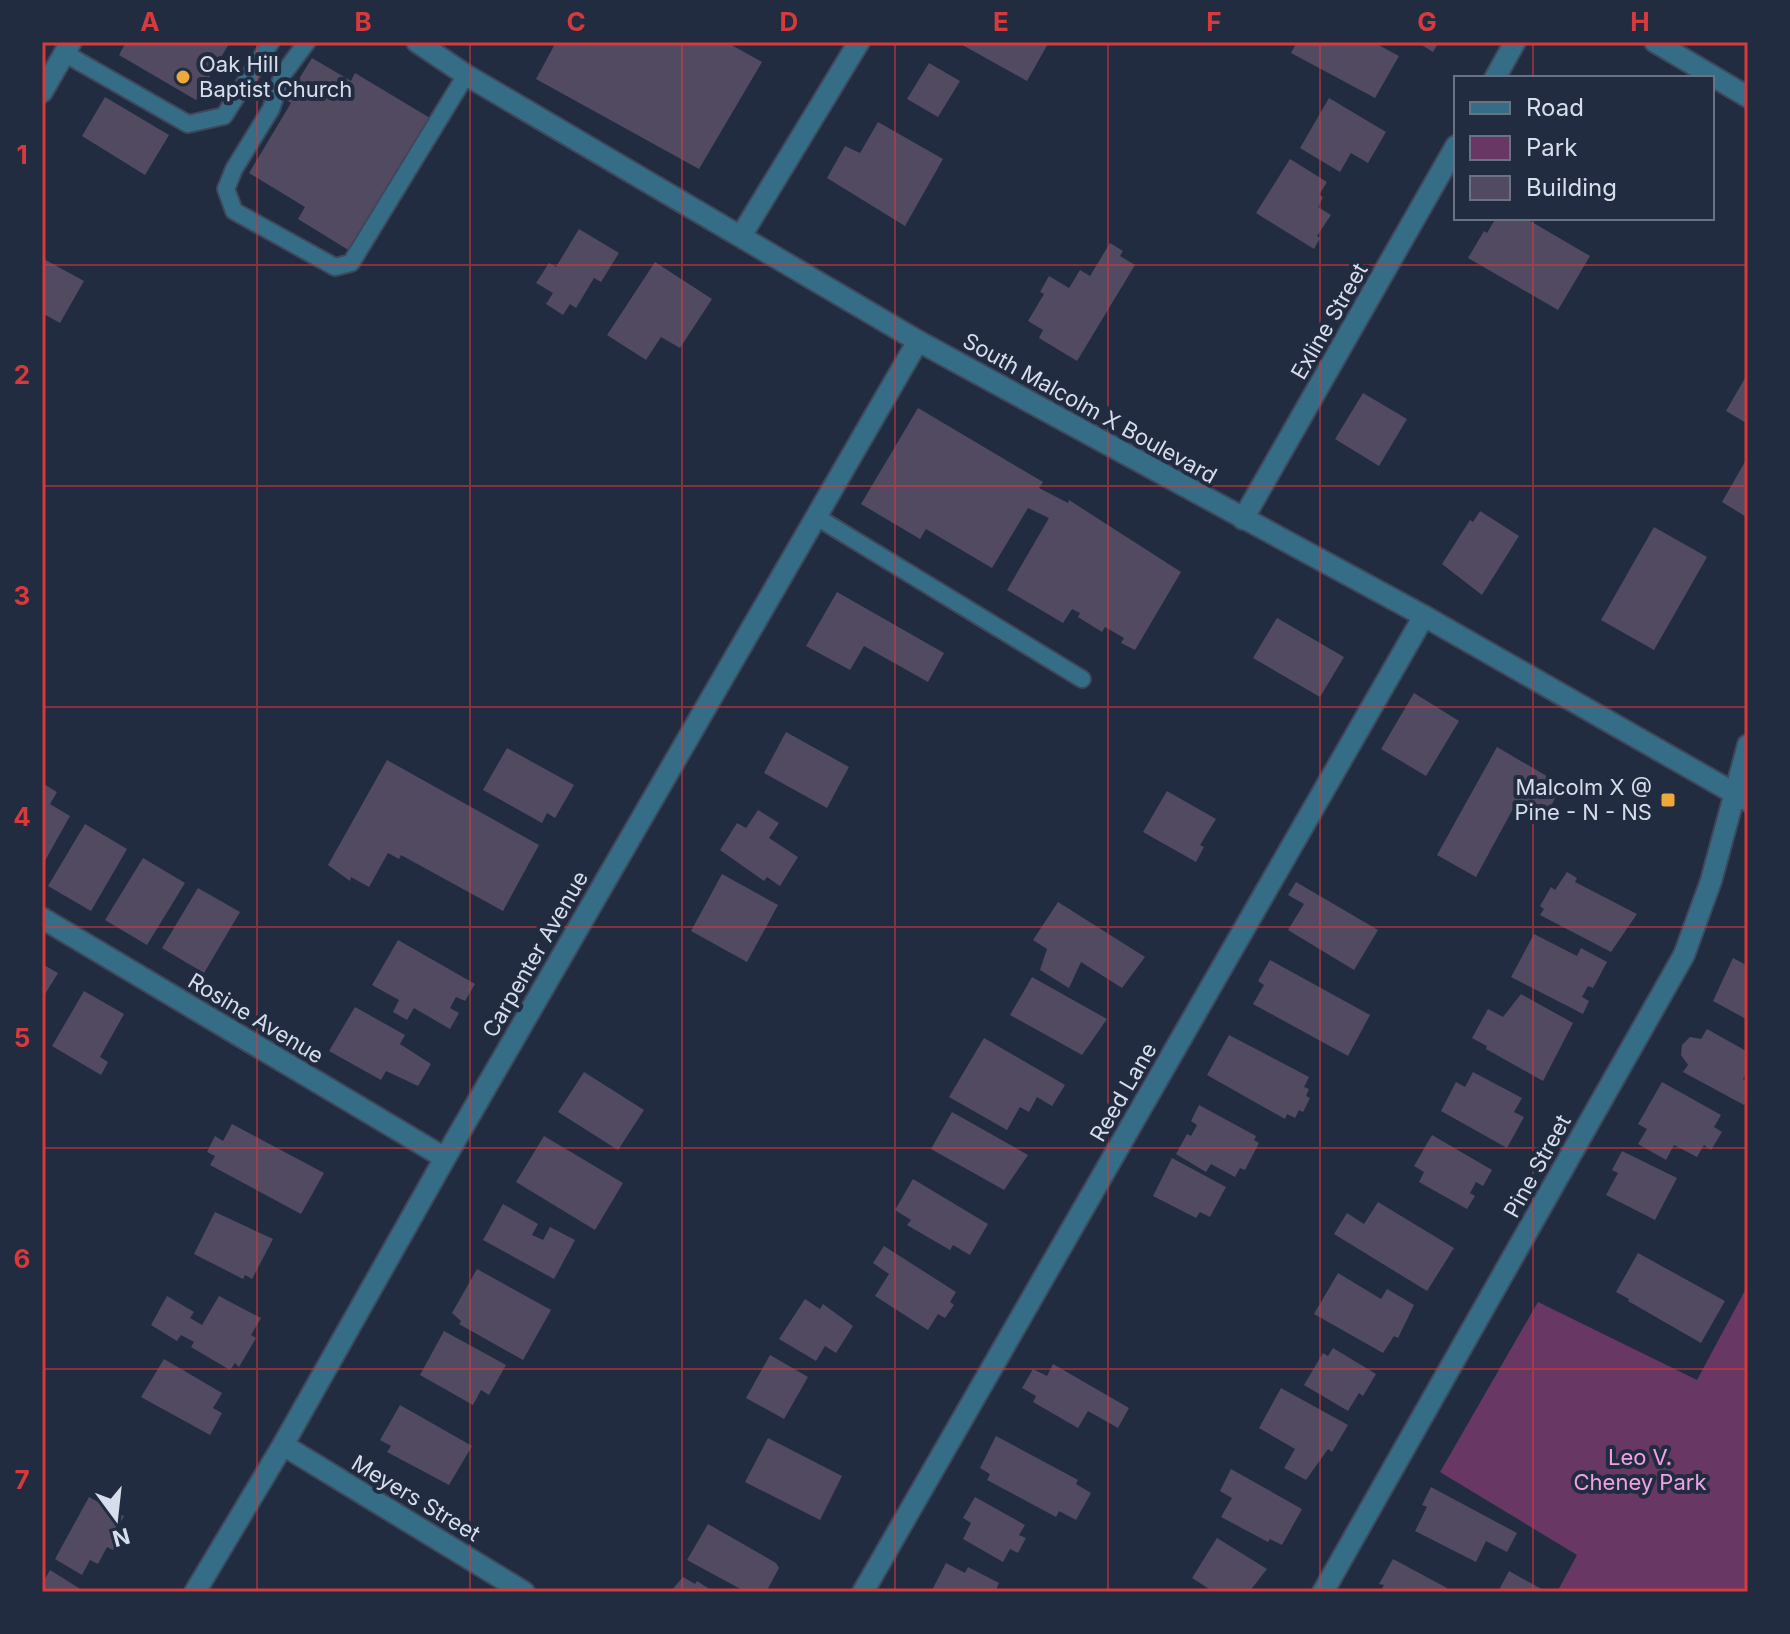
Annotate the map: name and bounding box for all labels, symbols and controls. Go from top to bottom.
text: A [140,6,160,37]
text: B [354,6,372,37]
text: C [566,6,586,37]
text: D [780,6,798,37]
text: E [993,6,1009,37]
text: F [1206,6,1222,37]
text: G [1417,6,1437,37]
text: H [1630,6,1650,37]
place label: Oak Hill Baptist Church [199,51,352,102]
marker: Oak Hill Baptist Church [174,68,192,86]
legend [1454,76,1714,220]
text: Road [1526,93,1584,122]
text: Park [1526,133,1577,162]
text: 1 [16,139,28,170]
text: Building [1526,173,1617,202]
street label: Exline Street [1285,258,1373,384]
street label: South Malcolm X Boulevard [958,327,1222,489]
text: 2 [14,359,30,390]
text: 3 [14,580,30,611]
place label: Malcolm X @ Pine - N - NS [1515,774,1652,825]
marker: Malcolm X @ Pine - N - NS [1659,791,1677,809]
text: 4 [13,801,31,832]
street label: Carpenter Avenue [477,866,593,1042]
street label: Rosine Avenue [184,967,328,1069]
text: 5 [14,1022,30,1053]
street label: Reed Lane [1084,1038,1162,1146]
street label: Pine Street [1498,1110,1576,1222]
text: 6 [14,1243,30,1274]
park label: Leo V. Cheney Park [1574,1444,1706,1495]
street label: Meyers Street [347,1449,485,1547]
text: 7 [14,1464,30,1495]
north arrow [76,1478,156,1558]
text: N [110,1523,133,1552]

